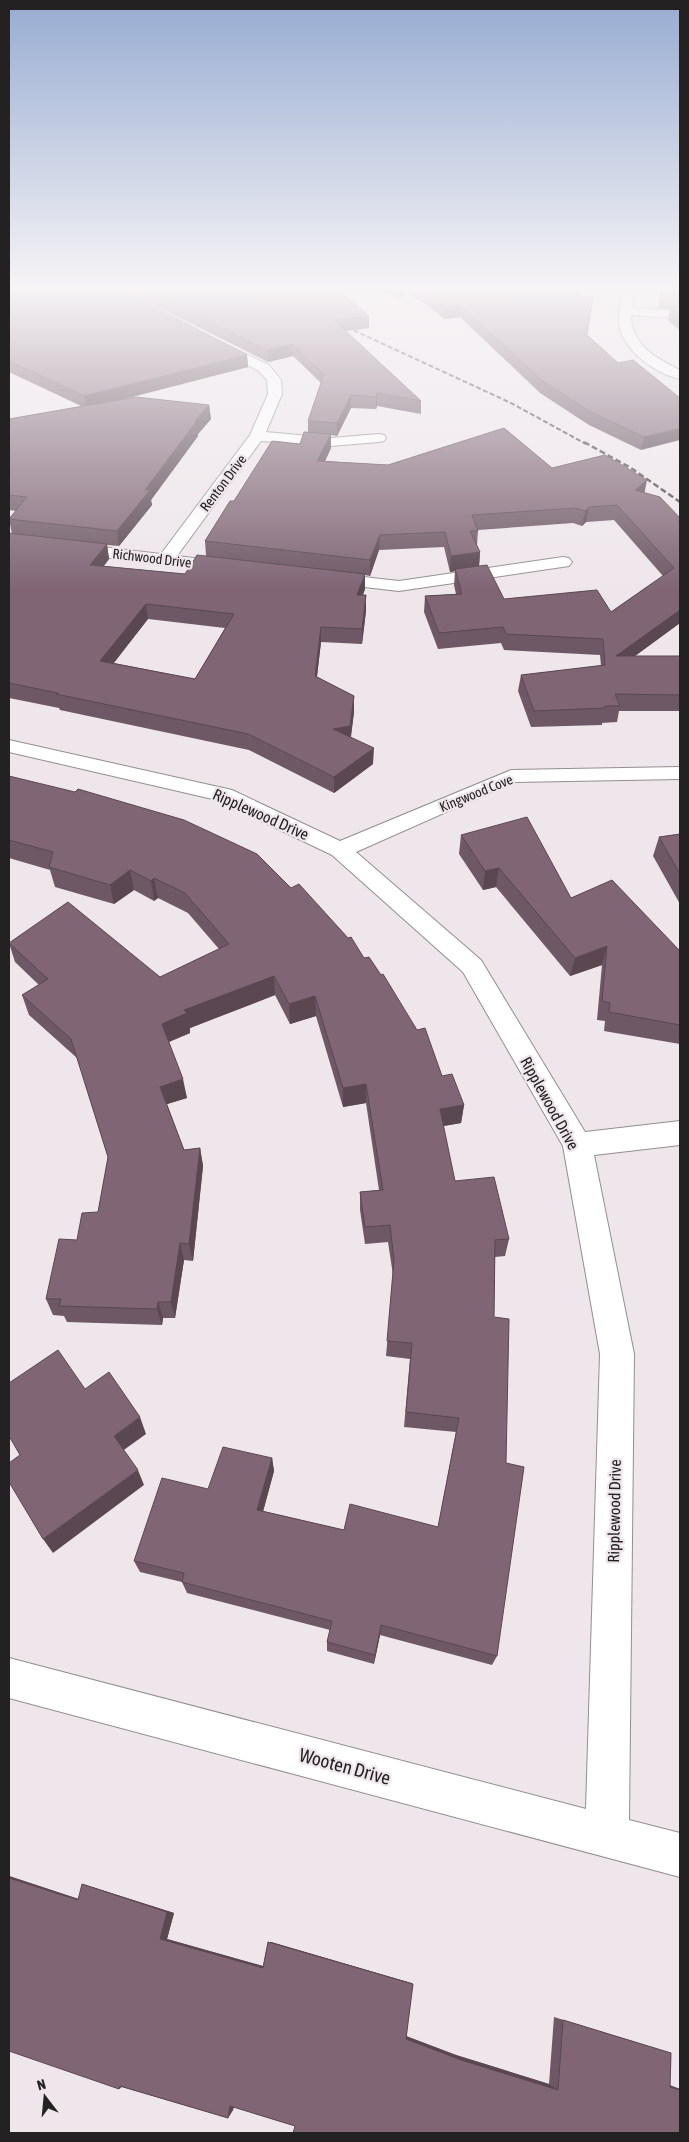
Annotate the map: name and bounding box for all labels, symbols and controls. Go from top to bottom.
street label: Renton Drive [197,452,249,514]
street label: Richwood Drive [112,545,192,571]
street label: Kingwood Cove [437,771,515,815]
street label: Ripplewood Drive [210,785,312,844]
street label: Ripplewood Drive [516,1053,583,1153]
street label: Ripplewood Drive [604,1459,625,1563]
street label: Wooten Drive [297,1743,393,1789]
north arrow [20,2072,70,2122]
text: N [35,2076,48,2093]

